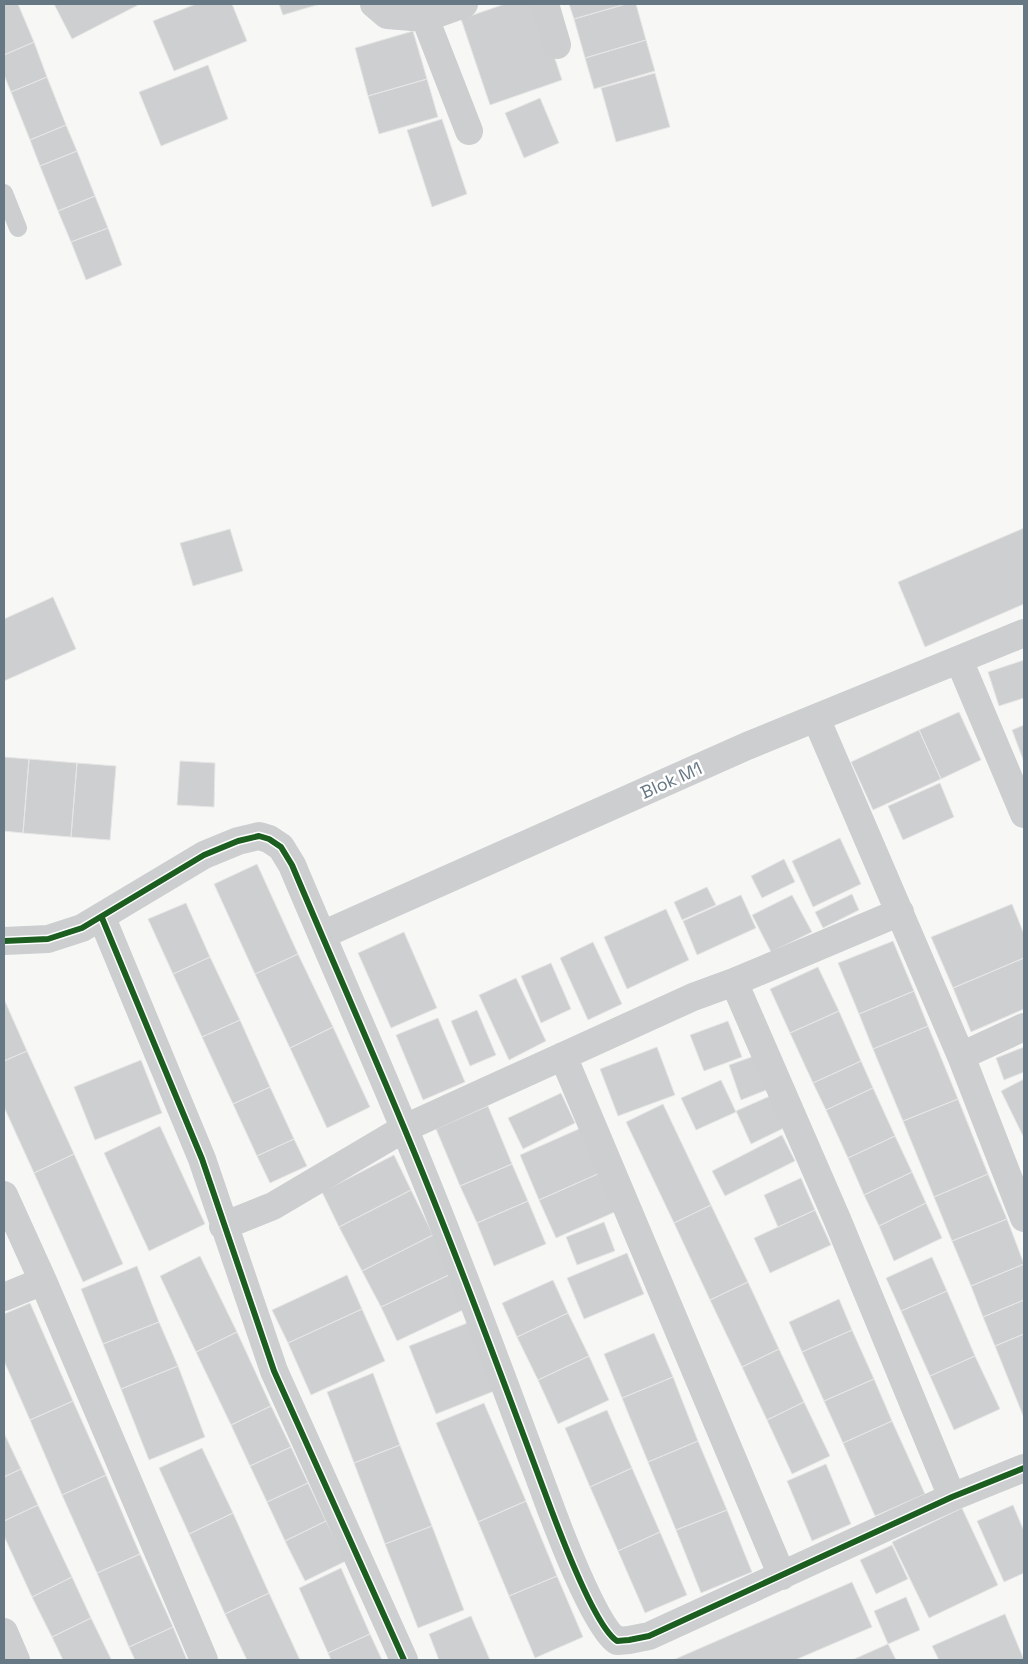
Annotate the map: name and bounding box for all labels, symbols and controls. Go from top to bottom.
street label: Blok M1 [637,756,705,804]

